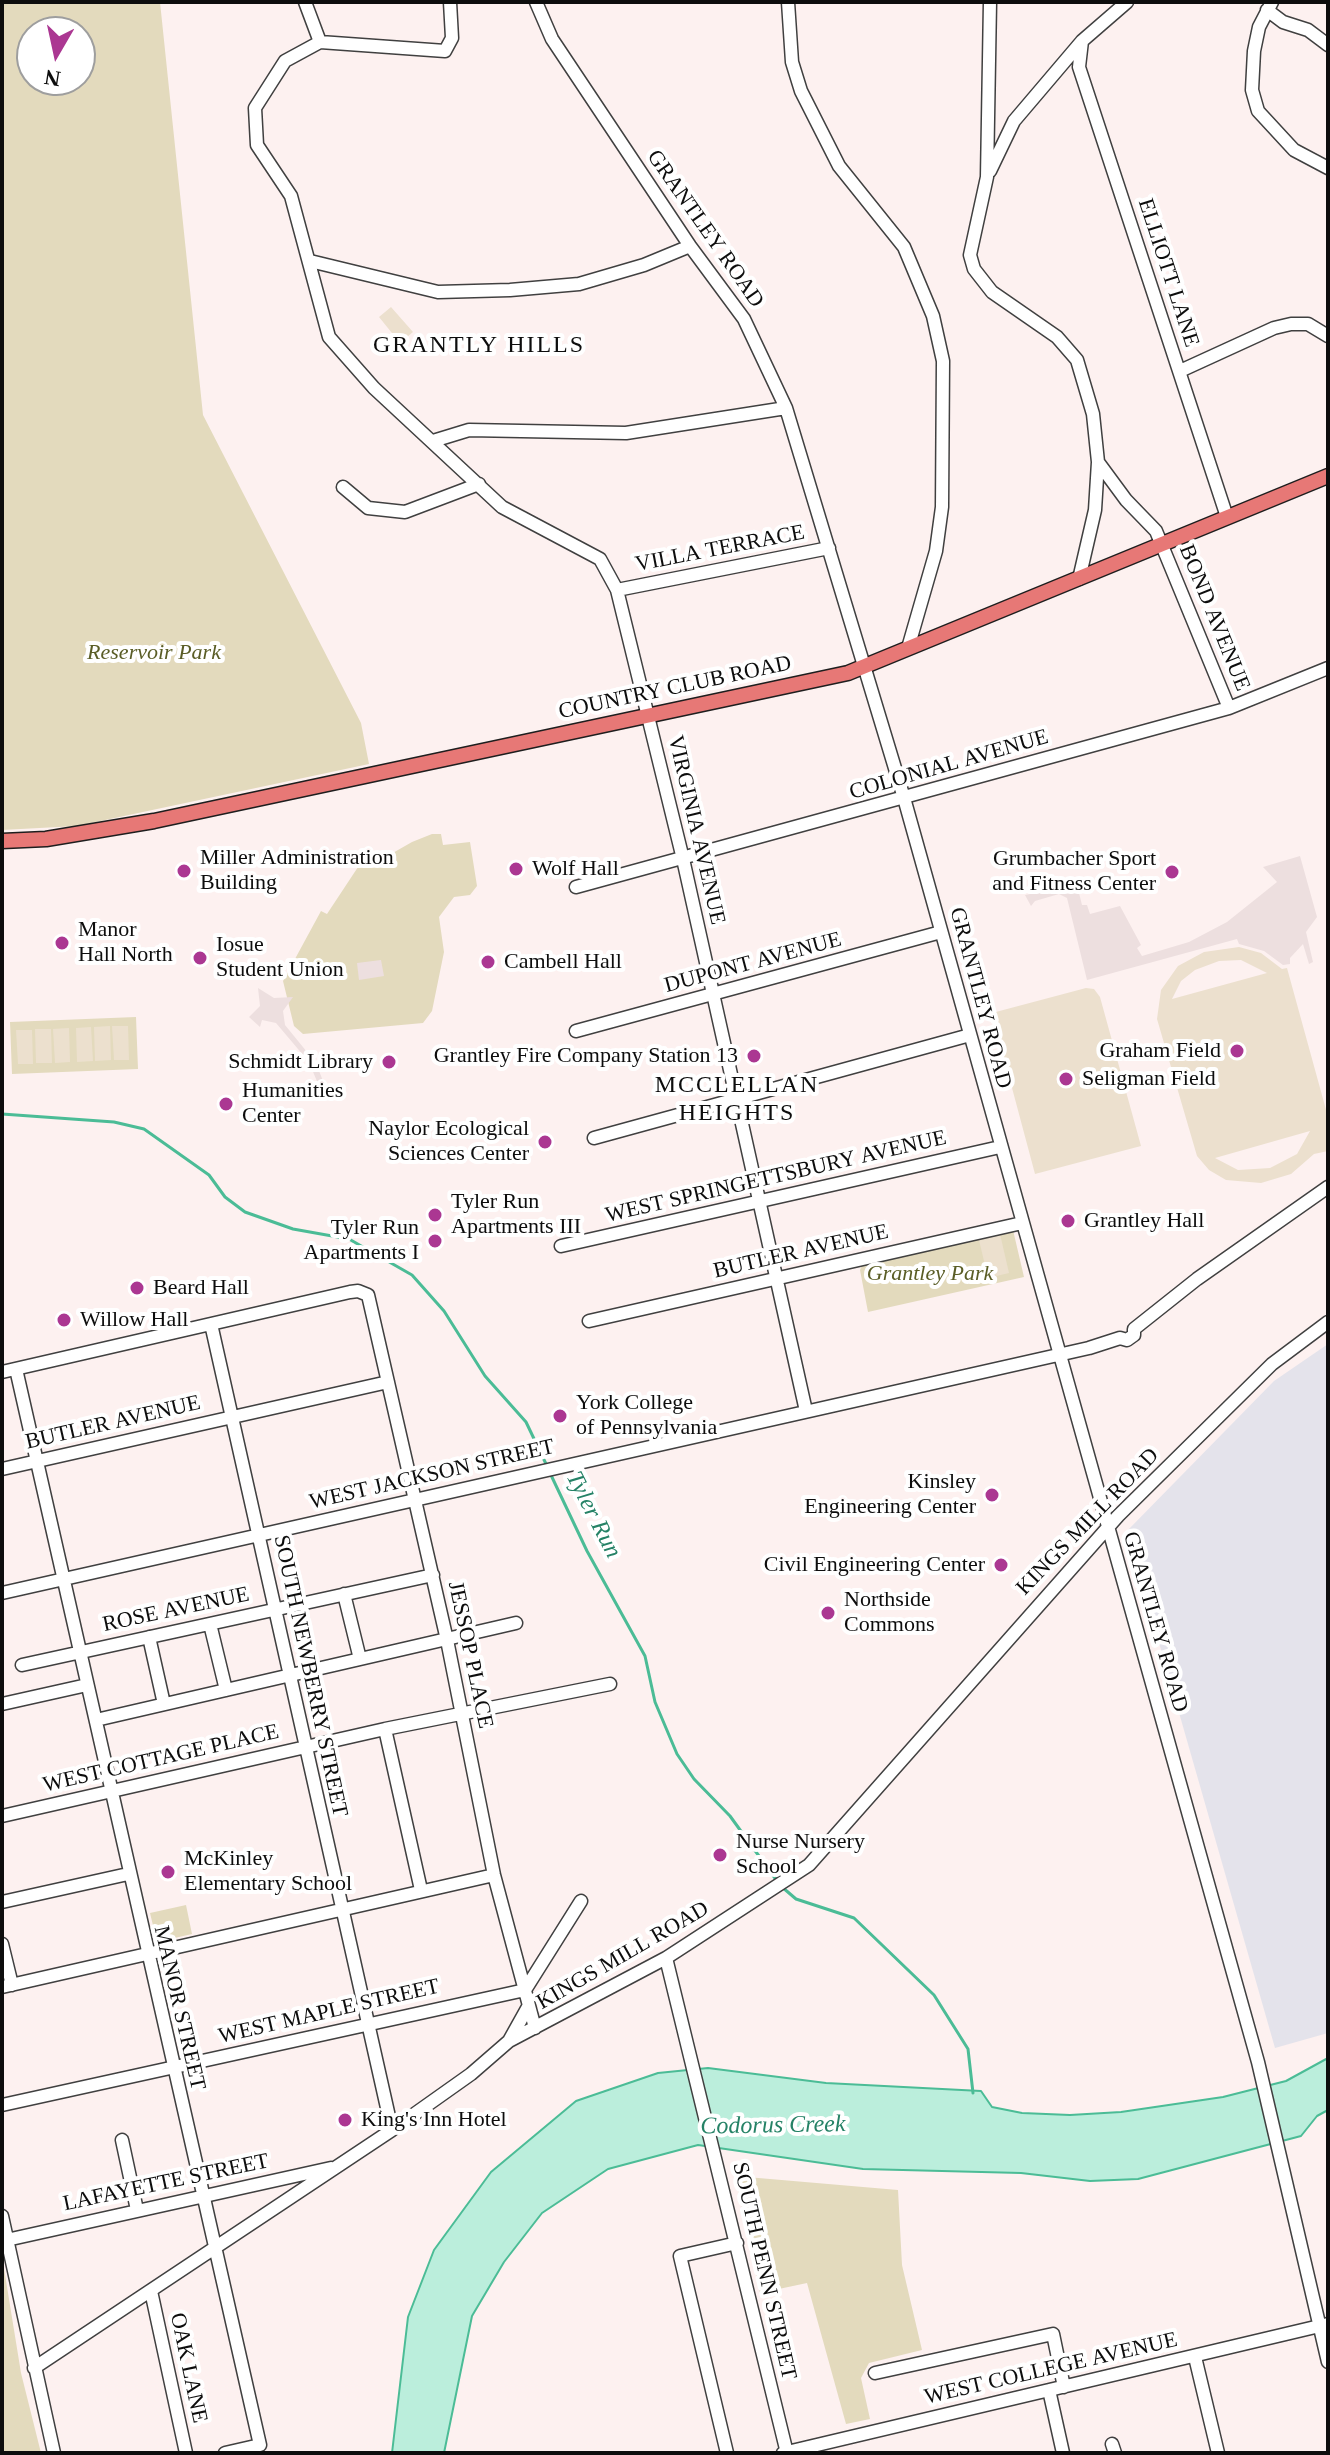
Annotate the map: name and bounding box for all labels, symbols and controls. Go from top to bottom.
north arrow [16,16,96,96]
text: N [43,65,62,92]
street label: GRANTLEY ROAD [641,145,769,313]
street label: ELLIOTT LANE [1132,195,1204,351]
district label: GRANTLY HILLS [373,332,585,360]
street label: VILLA TERRACE [633,520,807,578]
street label: BOND AVENUE [1173,541,1255,695]
park label: Reservoir Park [87,640,221,666]
street label: COUNTRY CLUB ROAD [556,650,794,726]
street label: COLONIAL AVENUE [847,724,1051,806]
street label: VIRGINIA AVENUE [661,733,731,927]
place label: Miller Administration Building [200,845,394,896]
place label: Grumbacher Sport and Fitness Center [992,846,1156,898]
place label: Wolf Hall [532,856,619,882]
marker: Wolf Hall [507,860,525,878]
marker: Miller Administration Building [175,862,193,880]
marker: Grumbacher Sport and Fitness Center [1163,863,1181,881]
street label: GRANTLEY ROAD [943,905,1017,1091]
place label: Manor Hall North [78,917,173,968]
street label: DUPONT AVENUE [662,927,844,999]
place label: Iosue Student Union [216,932,344,984]
marker: Manor Hall North [53,934,71,952]
marker: Iosue Student Union [191,949,209,967]
place label: Cambell Hall [504,949,622,975]
marker: Cambell Hall [479,953,497,971]
place label: Graham Field [1099,1038,1221,1064]
marker: Graham Field [1228,1042,1246,1060]
place label: Grantley Fire Company Station 13 [434,1043,738,1069]
marker: Grantley Fire Company Station 13 [745,1047,763,1065]
place label: Schmidt Library [228,1049,373,1075]
marker: Schmidt Library [380,1053,398,1071]
place label: Seligman Field [1082,1066,1216,1092]
marker: Seligman Field [1057,1070,1075,1088]
district label: MCCLELLAN HEIGHTS [655,1072,819,1128]
place label: Humanities Center [242,1078,343,1130]
marker: Humanities Center [217,1095,235,1113]
place label: Naylor Ecological Sciences Center [368,1116,529,1168]
street label: WEST SPRINGETTSBURY AVENUE [603,1125,949,1229]
marker: Naylor Ecological Sciences Center [536,1133,554,1151]
place label: Tyler Run Apartments III [451,1189,581,1240]
marker: Tyler Run Apartments III [426,1206,444,1224]
place label: Grantley Hall [1084,1208,1204,1234]
marker: Grantley Hall [1059,1212,1077,1230]
place label: Tyler Run Apartments I [304,1215,419,1266]
street label: BUTLER AVENUE [711,1219,891,1285]
marker: Tyler Run Apartments I [426,1232,444,1250]
park label: Grantley Park [867,1261,993,1287]
place label: Beard Hall [153,1275,249,1301]
marker: Beard Hall [128,1279,146,1297]
place label: Willow Hall [80,1307,188,1333]
marker: Willow Hall [55,1311,73,1329]
street label: BUTLER AVENUE [23,1390,203,1456]
place label: York College of Pennsylvania [576,1390,717,1442]
marker: York College of Pennsylvania [551,1407,569,1425]
street label: WEST JACKSON STREET [307,1434,557,1516]
street label: KINGS MILL ROAD [1011,1443,1165,1601]
water label: Tyler Run [559,1467,627,1563]
place label: Kinsley Engineering Center [804,1469,976,1520]
marker: Kinsley Engineering Center [983,1486,1001,1504]
street label: GRANTLEY ROAD [1117,1529,1193,1715]
street label: SOUTH NEWBERRY STREET [267,1533,353,1819]
place label: Civil Engineering Center [764,1552,985,1578]
marker: Civil Engineering Center [992,1556,1010,1574]
street label: JESSOP PLACE [442,1579,498,1731]
street label: ROSE AVENUE [100,1582,252,1638]
place label: Northside Commons [844,1587,934,1638]
marker: Northside Commons [819,1604,837,1622]
street label: WEST COTTAGE PLACE [40,1719,282,1799]
place label: Nurse Nursery School [736,1829,865,1880]
place label: McKinley Elementary School [184,1846,352,1898]
marker: Nurse Nursery School [711,1846,729,1864]
marker: McKinley Elementary School [159,1863,177,1881]
street label: KINGS MILL ROAD [532,1896,714,2016]
street label: MANOR STREET [147,1923,211,2093]
street label: WEST MAPLE STREET [216,1974,442,2050]
place label: King's Inn Hotel [361,2107,507,2133]
water label: Codorus Creek [700,2110,846,2142]
marker: King's Inn Hotel [336,2111,354,2129]
street label: LAFAYETTE STREET [61,2148,271,2218]
street label: SOUTH PENN STREET [726,2160,802,2382]
street label: OAK LANE [163,2311,213,2425]
street label: WEST COLLEGE AVENUE [922,2327,1180,2411]

